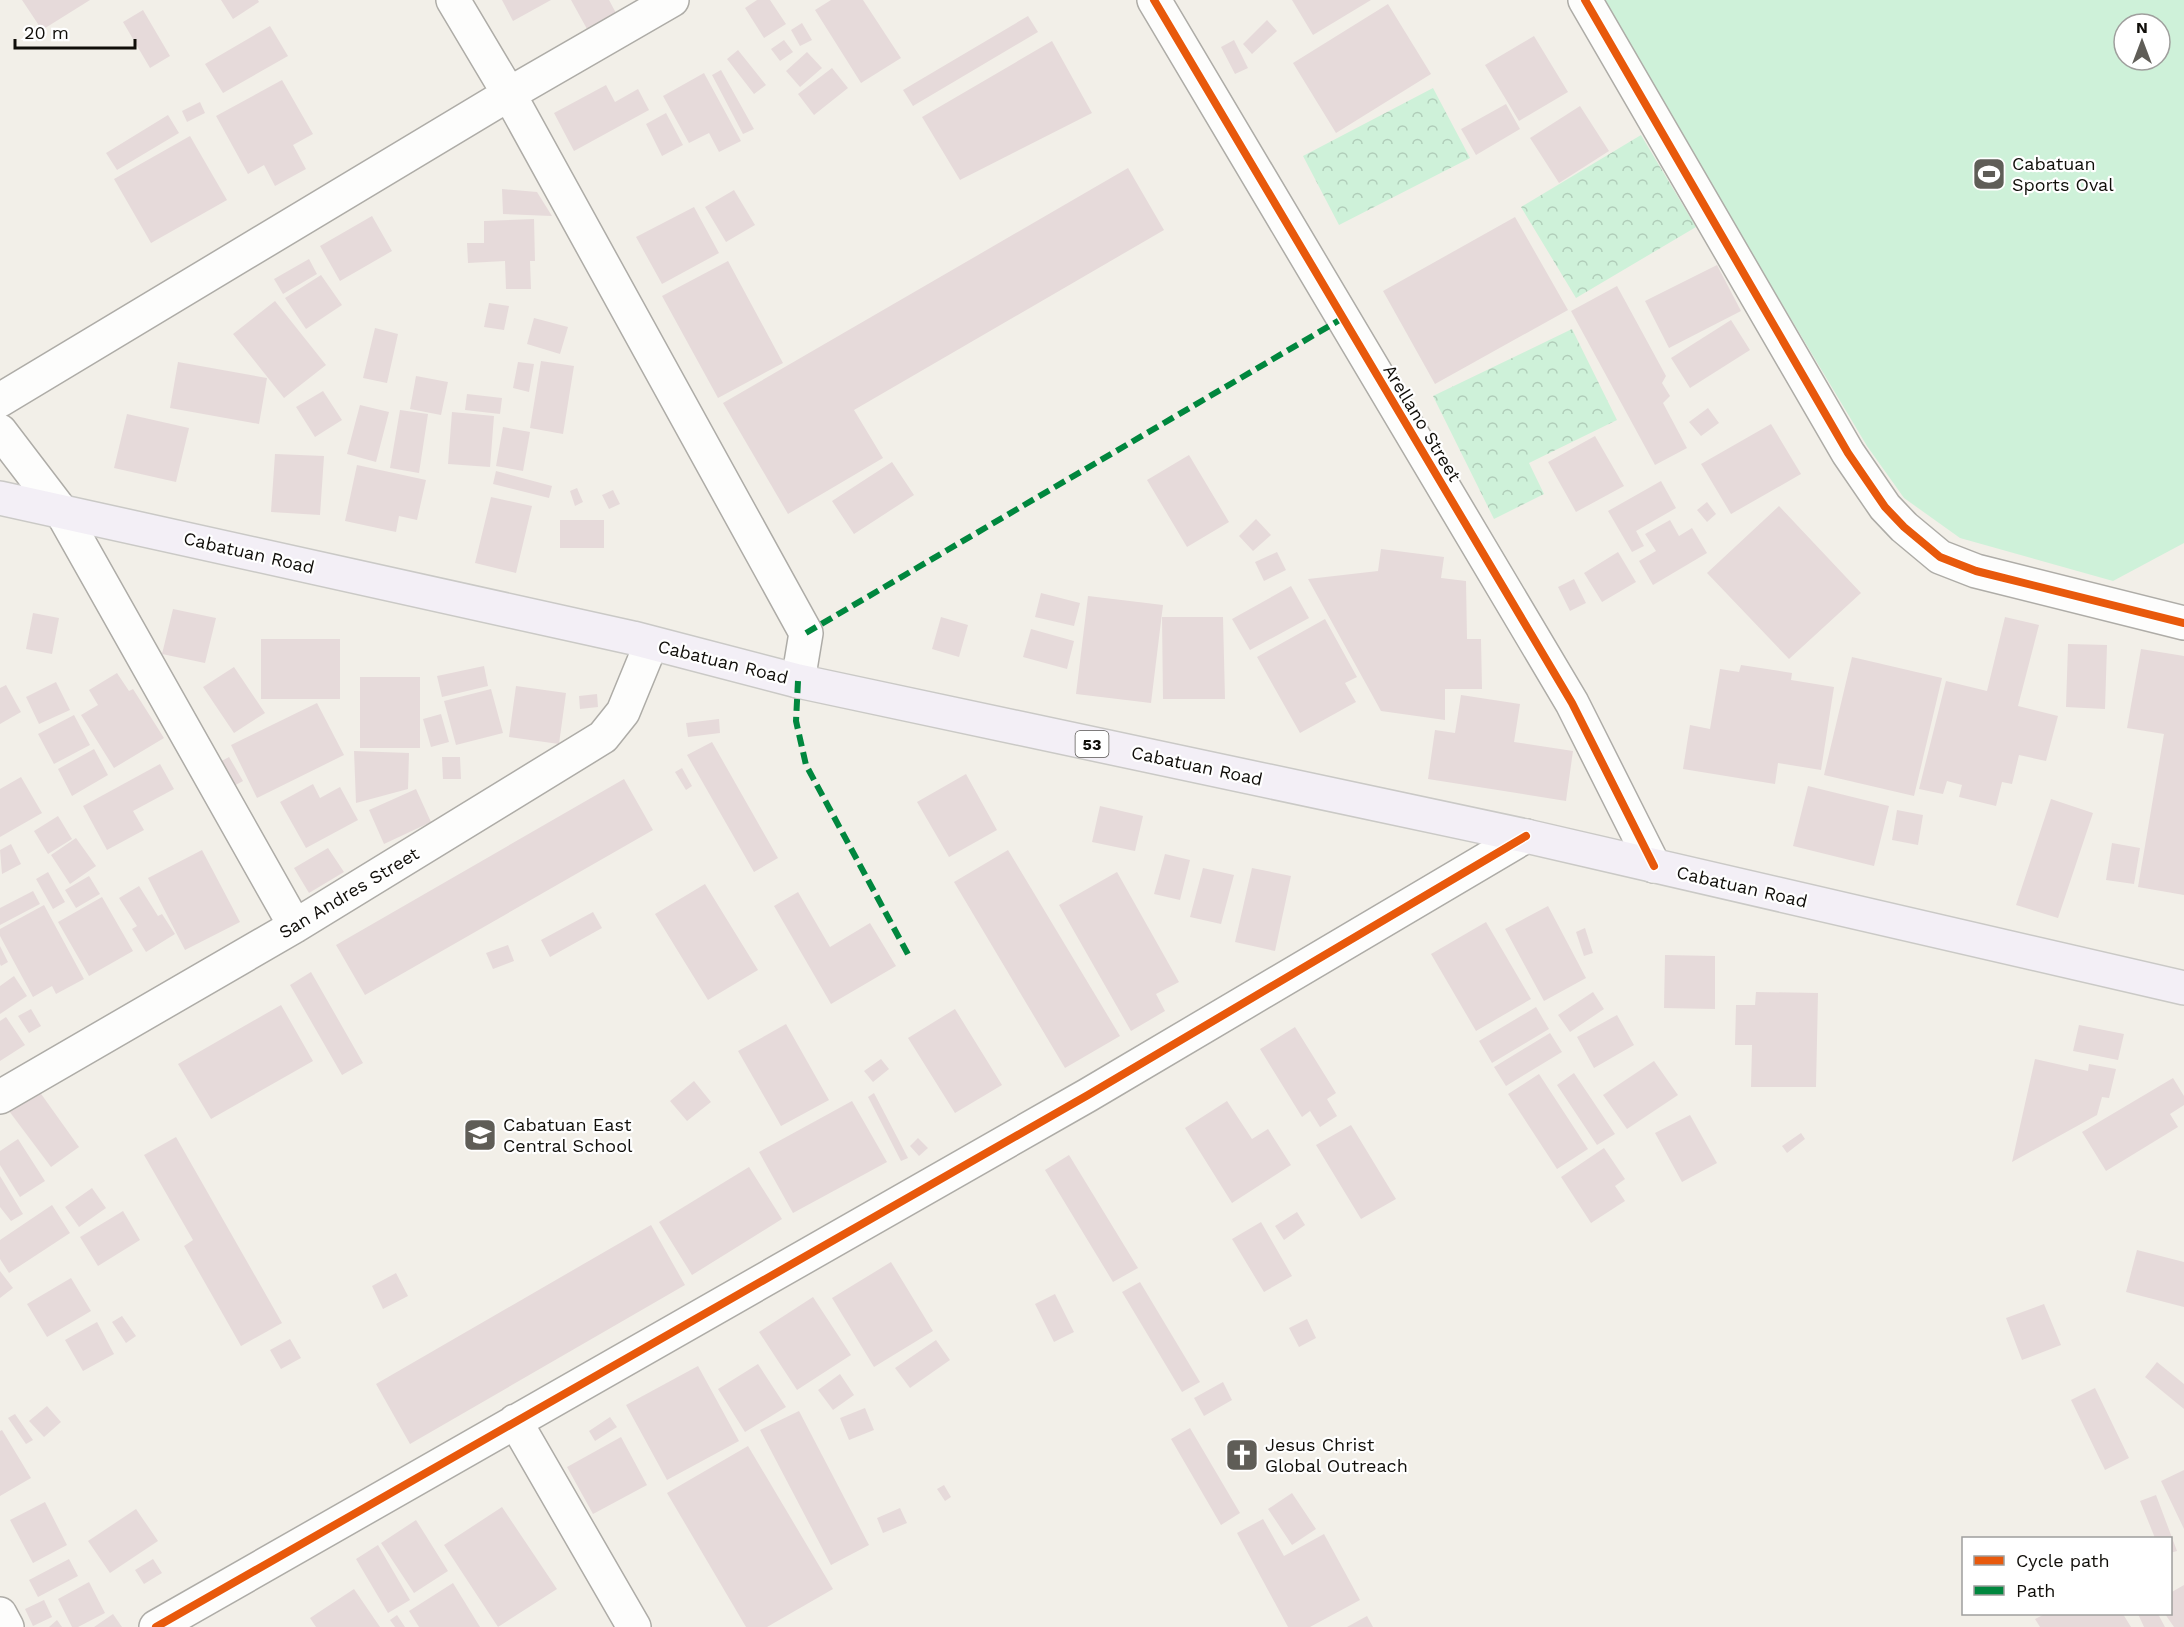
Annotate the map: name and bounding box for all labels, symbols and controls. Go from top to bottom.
scale bar [15,12,135,50]
north arrow [2112,12,2172,72]
text: N [2136,18,2148,37]
text: 20 m [24,22,69,43]
place label: Cabatuan Sports Oval [2012,153,2114,195]
sports icon: Cabatuan Sports Oval [1971,156,2007,192]
street label: Arellano Street [1379,360,1466,485]
street label: Cabatuan Road [182,527,317,578]
street label: Cabatuan Road [656,635,791,688]
road number: 53 [1076,731,1108,757]
street label: Cabatuan Road [1130,741,1265,790]
street label: San Andres Street [275,842,423,943]
street label: Cabatuan Road [1675,861,1810,912]
place label: Cabatuan East Central School [503,1114,633,1156]
school or university icon: Cabatuan East Central School [462,1117,498,1153]
place label: Jesus Christ Global Outreach [1265,1434,1408,1476]
church icon: Jesus Christ Global Outreach [1224,1437,1260,1473]
legend [1962,1537,2172,1615]
text: Cycle path [2016,1550,2110,1571]
text: Path [2016,1580,2056,1601]

